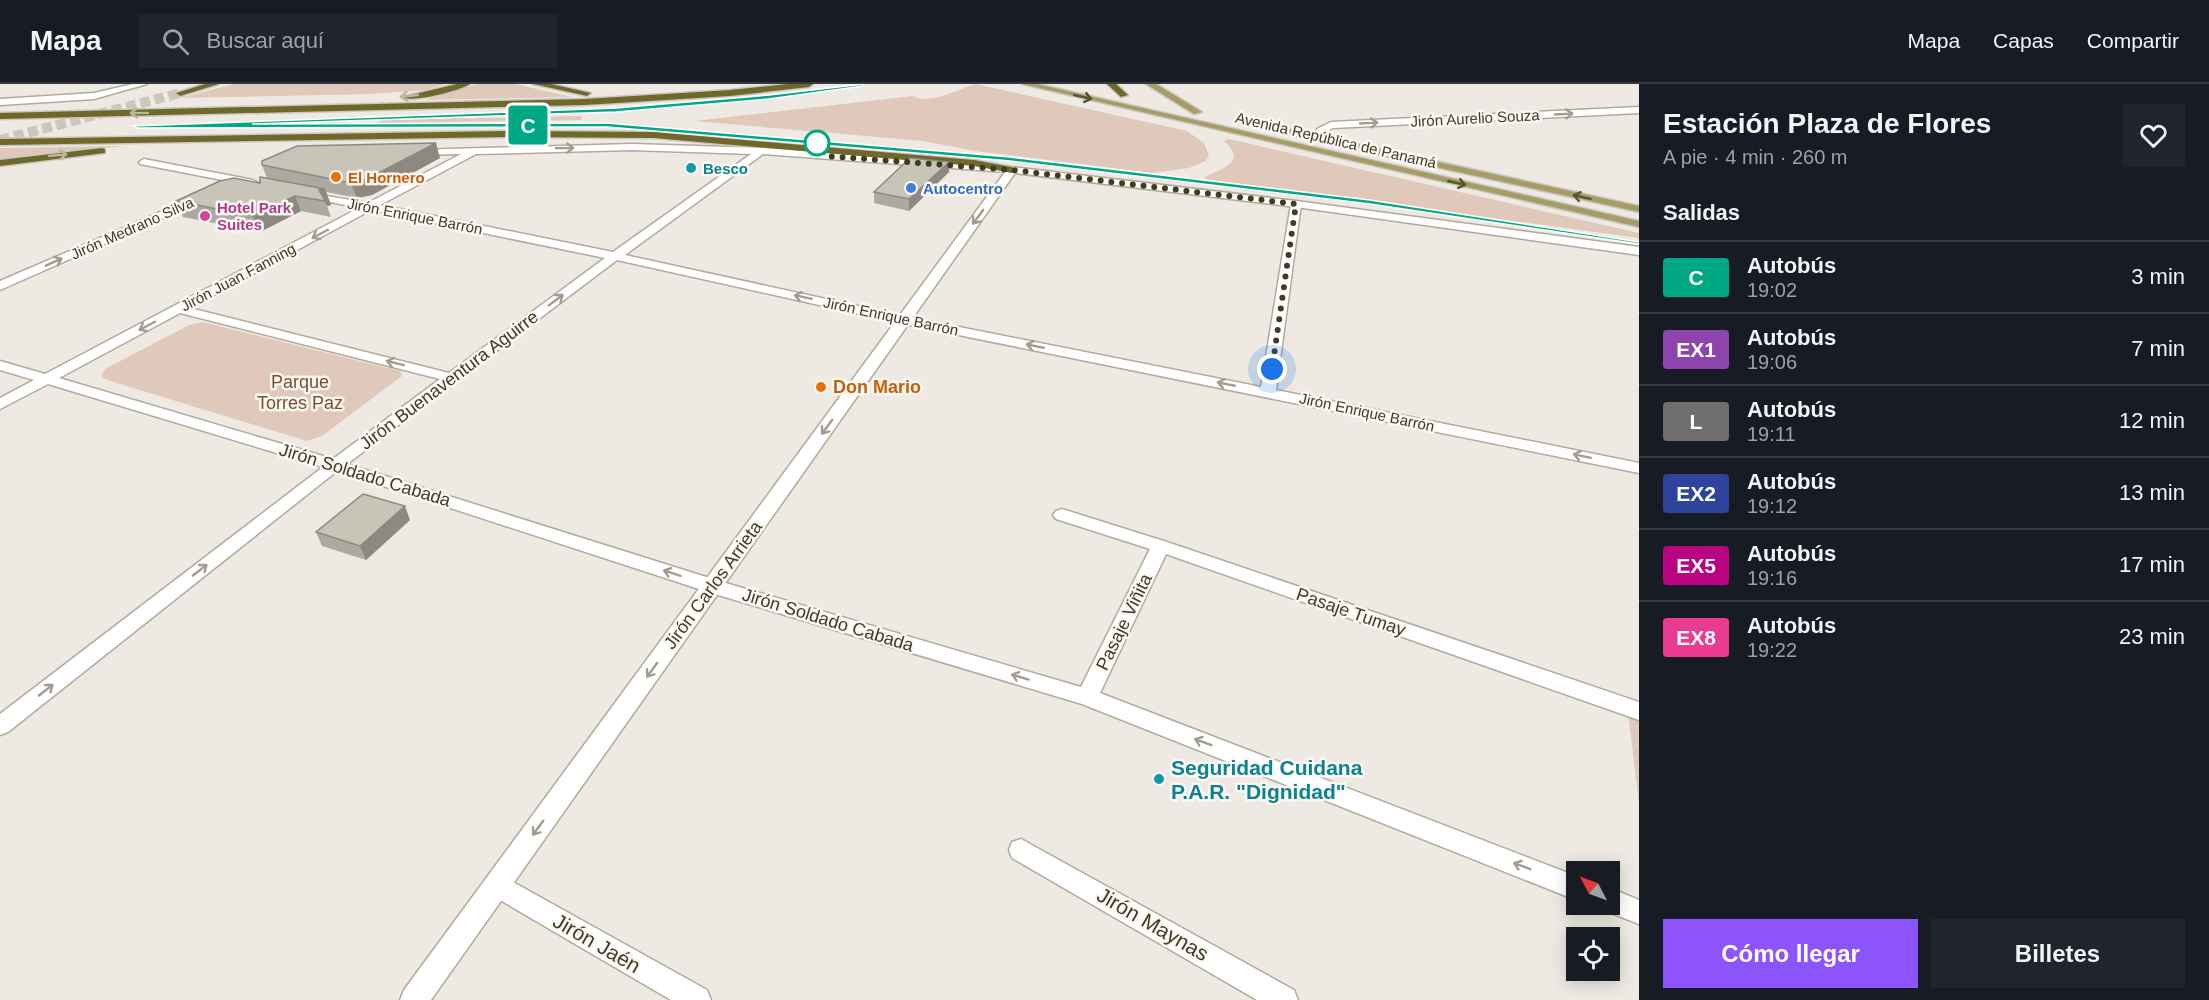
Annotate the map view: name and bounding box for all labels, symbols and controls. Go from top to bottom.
search box [138,14,558,68]
text: Mapa [30,25,102,56]
icon: search [159,25,192,58]
text: Buscar aquí [207,28,324,53]
text: Mapa [1908,29,1960,52]
text: Capas [1993,29,2054,52]
text: Compartir [2087,29,2179,52]
one-way arrow [400,91,419,102]
one-way arrow [1073,92,1092,103]
button: heart [2122,104,2185,167]
line badge: C [508,106,548,144]
street label: Jirón Aurelio Souza [1410,106,1541,130]
one-way arrow [130,107,150,119]
one-way arrow [1553,108,1573,119]
text: Estación Plaza de Flores [1663,108,1991,139]
street label: Avenida República de Panamá [1234,109,1439,172]
text: C [520,114,536,137]
one-way arrow [1359,118,1379,129]
unlabelled marker [804,130,830,156]
one-way arrow [555,142,575,154]
text: A pie · 4 min · 260 m [1663,146,1848,168]
one-way arrow [48,149,67,160]
place label: Besco [703,160,748,177]
marker: Besco [684,161,698,175]
place label: El Hornero [348,169,425,186]
marker: El Hornero [329,170,343,184]
one-way arrow [1447,178,1466,190]
place label: Autocentro [923,180,1003,197]
marker: Autocentro [904,181,918,195]
one-way arrow [1573,190,1592,202]
street label: Jirón Medrano Silva [68,193,197,263]
street label: Jirón Enrique Barrón [346,195,484,237]
place label: Hotel Park Suites [217,199,292,233]
text: Salidas [1663,200,1740,225]
marker: Hotel Park Suites [198,209,212,223]
one-way arrow [972,209,984,225]
one-way arrow [311,229,329,241]
street label: Jirón Juan Fanning [178,240,298,314]
text: Autobús [1747,253,1836,278]
one-way arrow [44,256,62,268]
text: 3 min [2131,264,2185,289]
text: C [1688,266,1704,289]
text: 19:02 [1747,279,1797,301]
one-way arrow [794,291,813,302]
street label: Jirón Enrique Barrón [822,293,960,339]
one-way arrow [548,294,564,306]
street label: Jirón Buenaventura Aguirre [356,306,542,454]
one-way arrow [139,321,157,332]
text: Autobús [1747,325,1836,350]
text: 7 min [2131,336,2185,361]
text: EX1 [1676,338,1716,361]
one-way arrow [1025,340,1045,351]
text: 19:06 [1747,351,1797,373]
your location [1257,354,1287,384]
one-way arrow [386,357,405,369]
park label: Parque Torres Paz [257,372,343,413]
place label: Don Mario [833,377,921,397]
one-way arrow [1217,378,1236,389]
marker: Don Mario [814,380,828,394]
street label: Jirón Enrique Barrón [1298,389,1436,435]
text: Autobús [1747,397,1836,422]
text: 12 min [2119,408,2185,433]
text: L [1690,410,1702,433]
one-way arrow [821,418,833,434]
text: 19:11 [1747,423,1796,445]
street label: Jirón Soldado Cabada [277,439,454,511]
one-way arrow [1572,450,1592,461]
text: Autobús [1747,469,1836,494]
text: 13 min [2119,480,2185,505]
text: EX2 [1676,482,1716,505]
text: 19:12 [1747,495,1797,517]
street label: Jirón Carlos Arrieta [660,516,767,653]
text: Autobús [1747,541,1836,566]
text: 17 min [2119,552,2185,577]
text: EX5 [1676,554,1716,577]
one-way arrow [192,564,208,577]
one-way arrow [663,567,682,578]
text: 19:16 [1747,567,1797,589]
street label: Pasaje Viñita [1092,570,1156,673]
street label: Jirón Soldado Cabada [740,584,917,656]
street label: Pasaje Tumay [1294,584,1408,640]
text: Autobús [1747,613,1836,638]
text: 23 min [2119,624,2185,649]
text: EX8 [1676,626,1716,649]
text: 19:22 [1747,639,1797,661]
one-way arrow [646,661,658,677]
one-way arrow [1011,671,1030,682]
one-way arrow [38,683,54,696]
one-way arrow [1194,736,1213,747]
place label: Seguridad Cuidana P.A.R. "Dignidad" [1171,756,1363,803]
marker: Seguridad Cuidana P.A.R. "Dignidad" [1152,772,1166,786]
one-way arrow [532,820,544,836]
one-way arrow [1513,860,1532,871]
north arrow [1566,861,1620,915]
map controls [1566,861,1620,981]
street label: Jirón Maynas [1093,883,1213,965]
street label: Jirón Jaén [549,909,645,977]
button: Cómo llegar [1663,919,1918,988]
button: Billetes [1930,919,2185,988]
button: locate [1566,927,1620,981]

